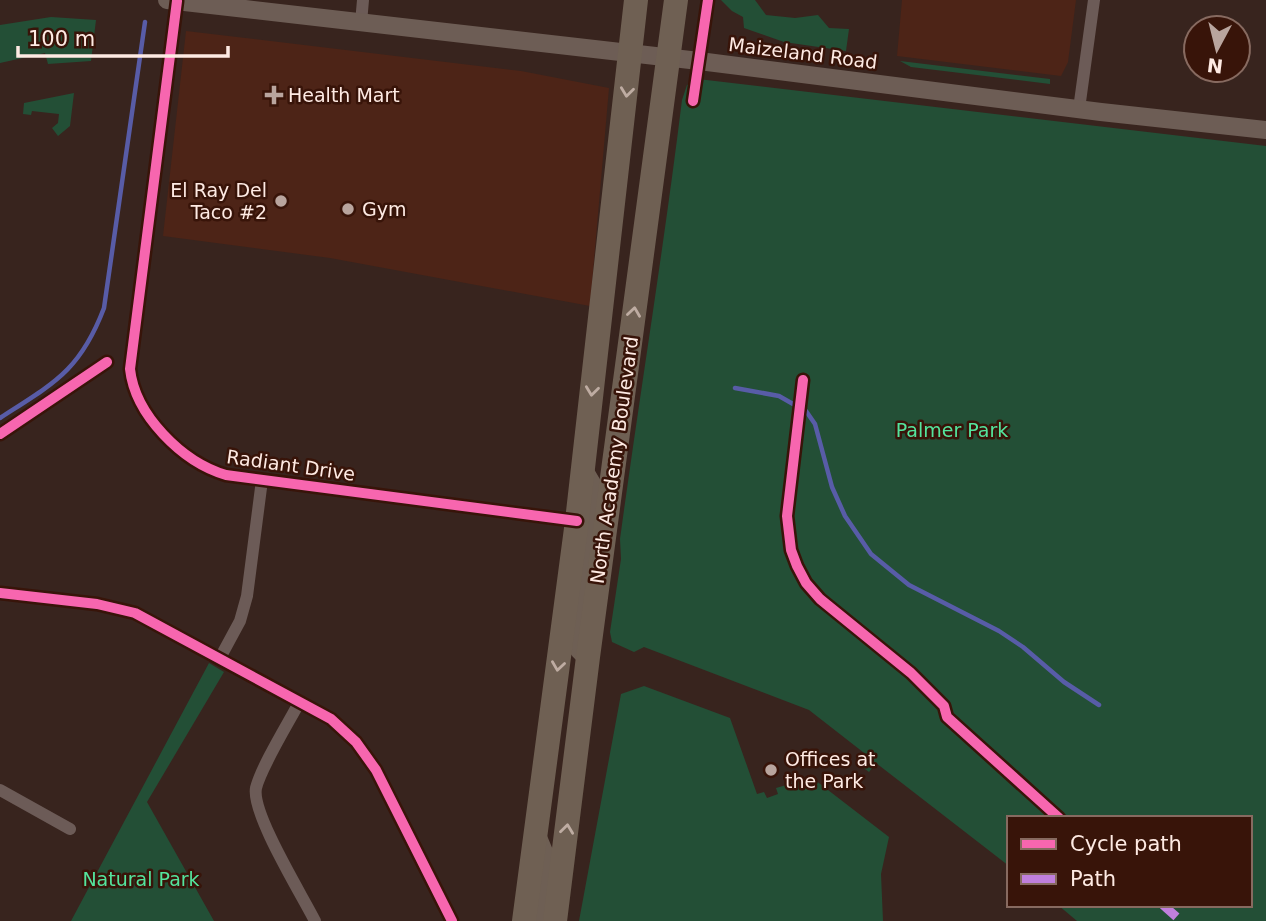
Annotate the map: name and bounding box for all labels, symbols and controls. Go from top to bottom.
scale bar [18,14,228,58]
north arrow [1182,14,1252,84]
text: 100 m [28,27,95,51]
street label: Maizeland Road [727,33,879,73]
text: N [1206,54,1224,78]
place label: Health Mart [288,84,400,106]
marker: Health Mart [266,87,282,103]
one-way arrow [620,87,635,98]
place label: El Ray Del Taco #2 [170,179,267,223]
marker: El Ray Del Taco #2 [273,193,289,209]
place label: Gym [362,198,406,220]
marker: Gym [340,201,356,217]
one-way arrow [626,306,641,318]
street label: North Academy Boulevard [586,335,642,585]
one-way arrow [585,385,600,397]
park label: Palmer Park [896,419,1008,441]
street label: Radiant Drive [225,445,357,485]
one-way arrow [550,660,565,671]
place label: Offices at the Park [785,748,876,792]
marker: Offices at the Park [763,762,779,778]
legend [1007,816,1252,907]
one-way arrow [559,823,574,835]
text: Cycle path [1070,832,1182,856]
text: Path [1070,867,1116,891]
park label: Natural Park [82,868,200,890]

